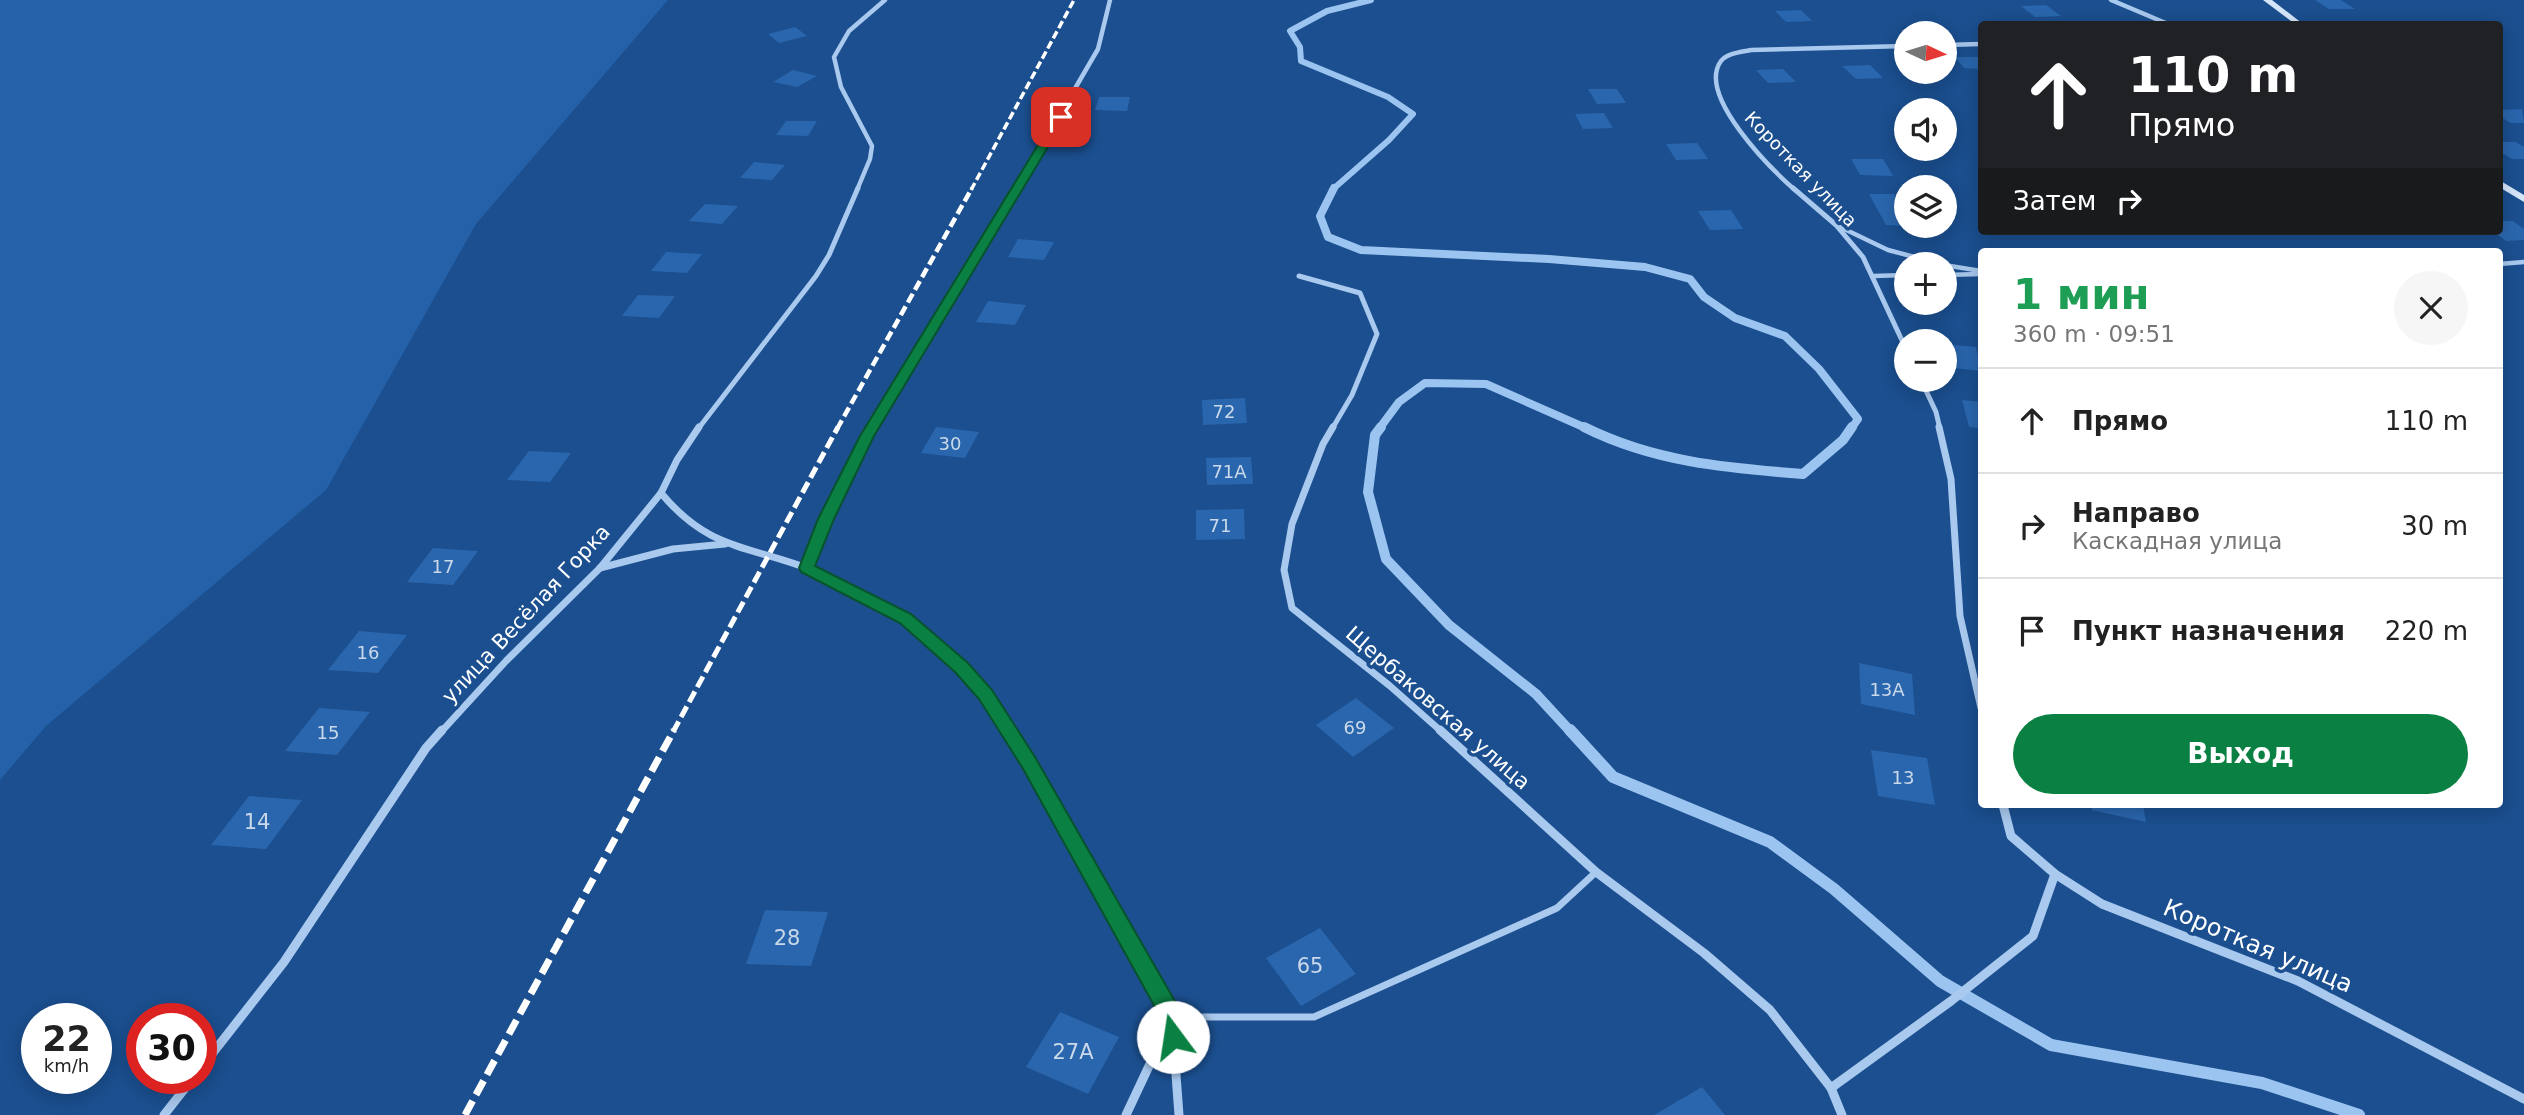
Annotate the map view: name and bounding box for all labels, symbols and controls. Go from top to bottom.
north arrow [1894,21,1956,84]
map controls [1894,21,1957,392]
text: 110 m [2128,47,2298,104]
icon: ahead [2013,49,2104,140]
pin [1031,87,1091,147]
icon: arrive [1042,98,1080,136]
button: sound [1894,98,1957,161]
text: Прямо [2128,106,2235,144]
street label: Короткая улица [1741,107,1861,231]
button: layers [1894,175,1957,238]
icon: right [2110,182,2148,220]
text: Затем [2013,186,2096,216]
button: + [1894,252,1957,315]
text: 1 мин [2013,270,2150,319]
button: close [2394,271,2468,345]
text: 360 m · 09:51 [2013,321,2175,347]
button: − [1894,329,1957,392]
house number: 72 [1213,401,1235,422]
icon: ahead [2013,402,2051,440]
text: Прямо [2072,406,2168,436]
text: 110 m [2385,406,2468,436]
house number: 30 [939,433,961,454]
house number: 71А [1211,461,1247,482]
text: Направо [2072,498,2200,528]
icon: right [2013,507,2051,545]
text: 30 m [2401,511,2468,541]
house number: 71 [1209,515,1231,536]
street label: улица Весёлая Горка [437,520,615,708]
text: Каскадная улица [2072,528,2282,554]
house number: 17 [432,556,454,577]
icon: arrive [2013,612,2051,650]
text: Пункт назначения [2072,616,2345,646]
text: 220 m [2385,616,2468,646]
street label: Щербаковская улица [1341,622,1535,794]
house number: 16 [357,642,379,663]
house number: 13А [1869,679,1905,700]
button: Выход [2013,714,2468,794]
house number: 69 [1344,717,1366,738]
house number: 15 [317,722,339,743]
house number: 13 [1892,767,1914,788]
house number: 14 [244,810,270,834]
street label: Короткая улица [2159,893,2357,999]
house number: 28 [774,926,800,950]
house number: 65 [1297,954,1323,978]
position arrow [1136,1000,1210,1074]
speed limit sign: 30 [126,1003,217,1094]
text: 22 [42,1019,91,1059]
house number: 27А [1052,1040,1094,1064]
text: km/h [44,1055,89,1076]

